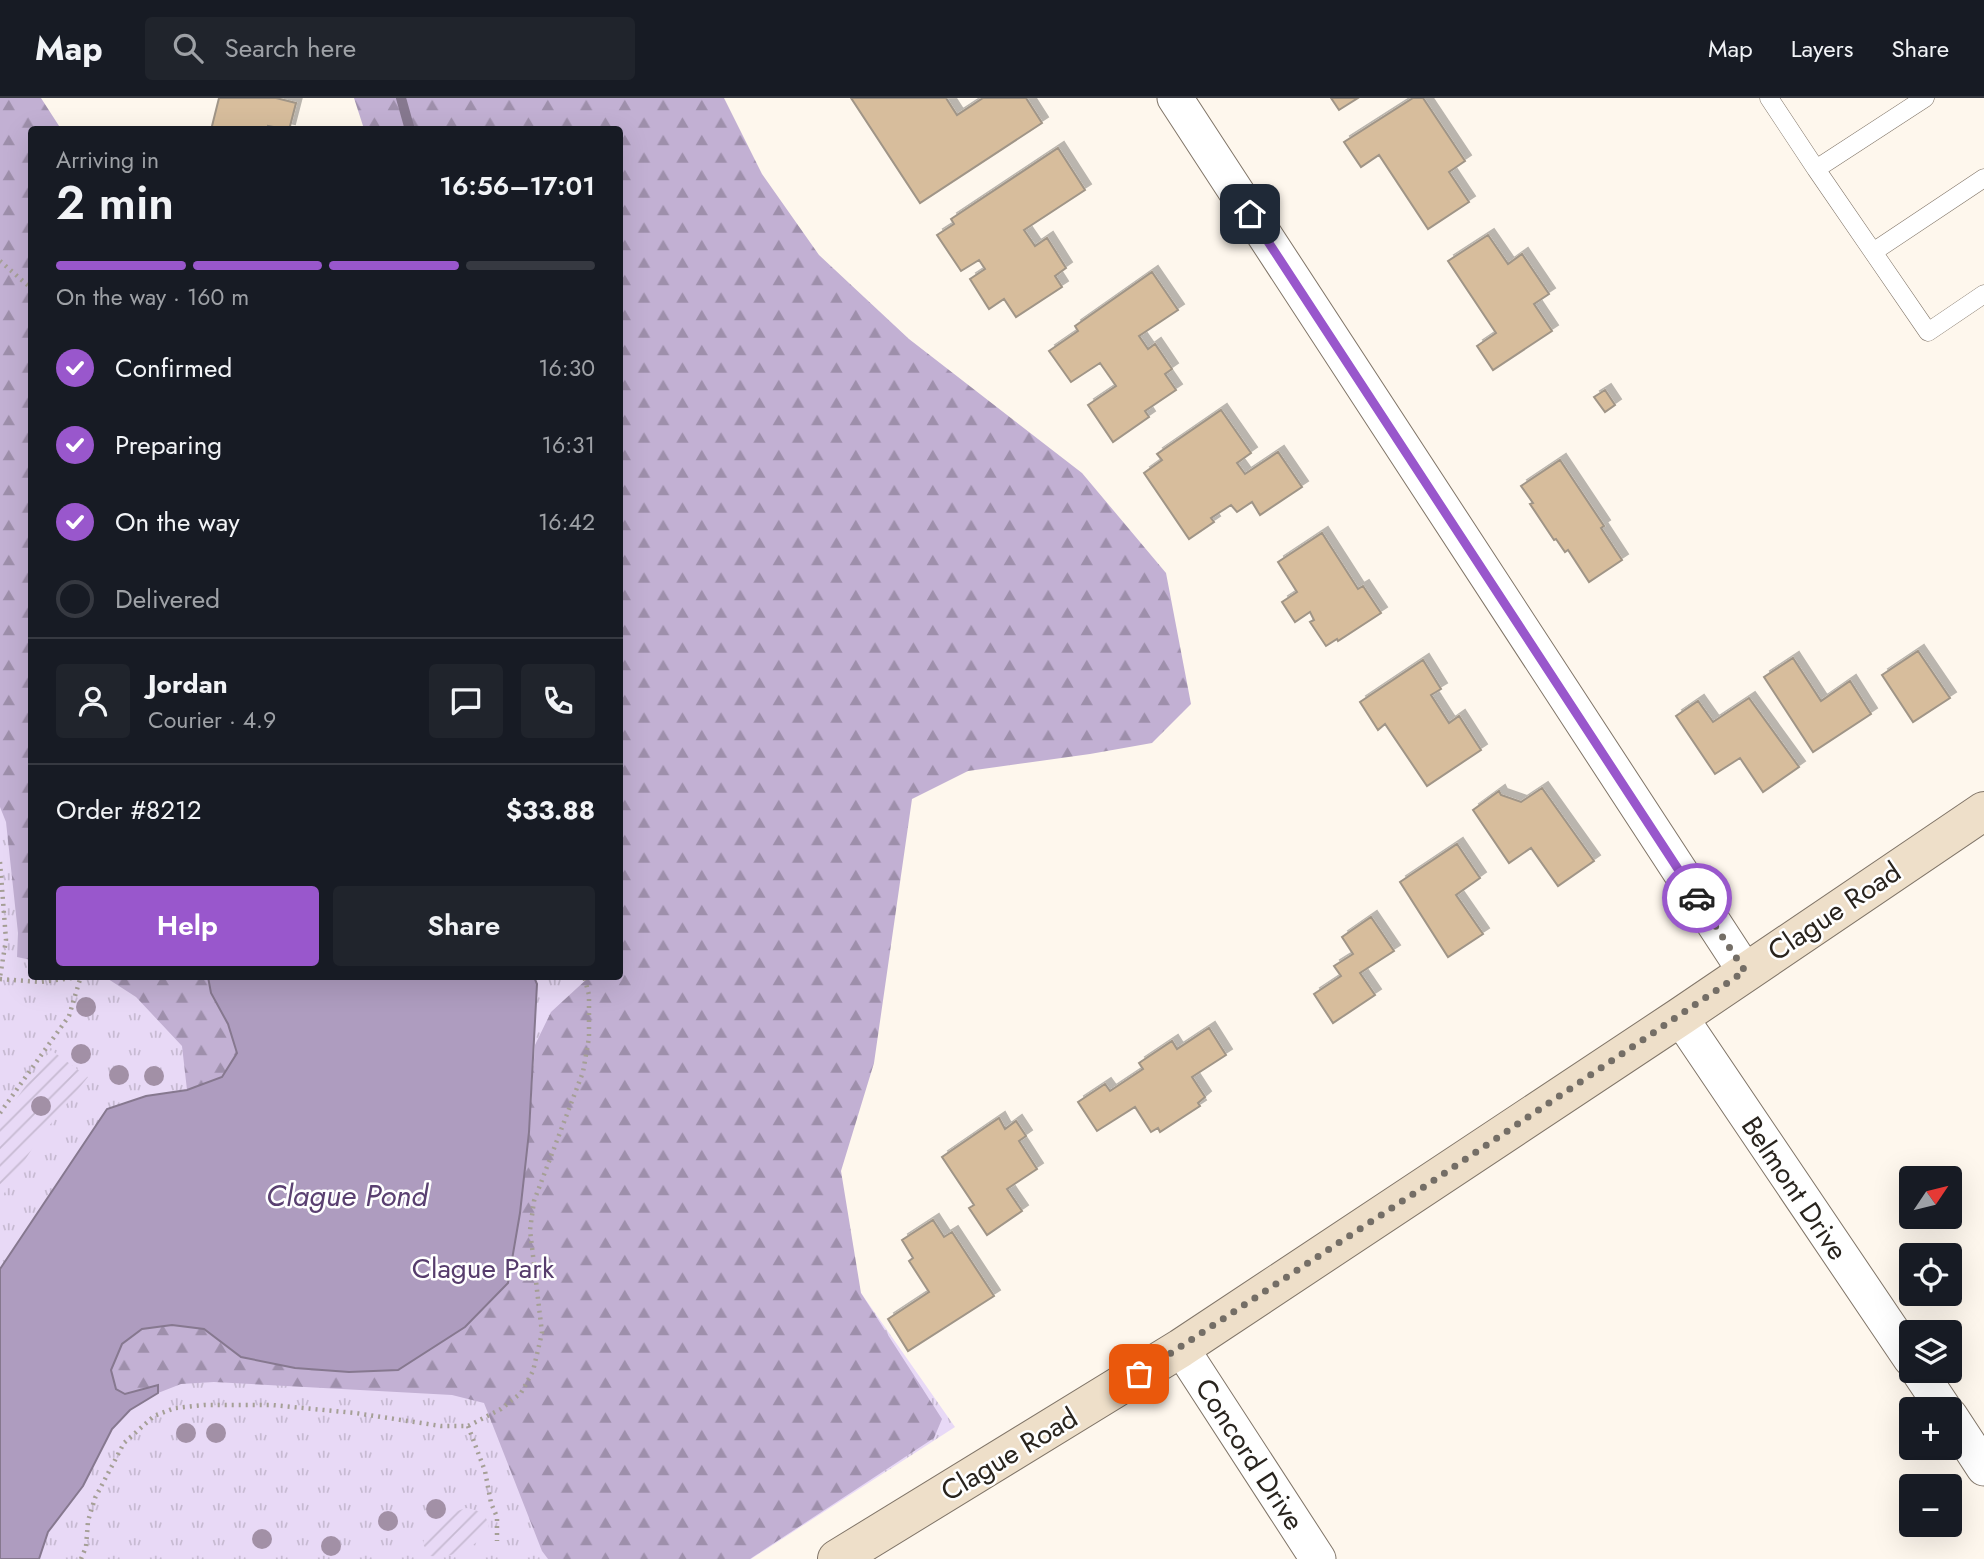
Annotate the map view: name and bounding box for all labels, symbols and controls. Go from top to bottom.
search box [145,17,635,80]
text: Map [35,25,103,72]
icon: search [169,29,207,67]
text: Search here [225,29,356,67]
text: Map [1708,31,1753,66]
text: Layers [1791,31,1853,66]
text: Share [1891,31,1949,66]
text: Arriving in [56,143,159,177]
text: 16:56–17:01 [439,167,595,205]
text: 2 min [56,170,174,236]
pin [1220,184,1280,244]
icon: home [1231,195,1269,233]
text: On the way · 160 m [56,280,249,314]
icon: check [56,349,94,387]
text: Confirmed [115,349,232,387]
text: 16:30 [538,351,595,385]
icon: check [56,426,94,464]
text: Preparing [115,426,222,464]
text: 16:31 [542,428,595,462]
icon: check [56,503,94,541]
text: On the way [115,503,240,541]
text: 16:42 [538,505,595,539]
text: Delivered [115,580,220,618]
button: person [56,664,130,738]
button: chat [429,664,503,738]
button: phone [521,664,595,738]
text: Jordan [148,665,228,703]
text: Courier · 4.9 [148,703,276,737]
text: Order #8212 [56,791,202,829]
text: $33.88 [506,791,595,829]
street label: Clague Road [1759,852,1909,971]
courier [1662,863,1732,933]
icon: car [1678,879,1716,917]
button: Help [56,886,319,966]
button: Share [333,886,595,966]
street label: Belmont Drive [1731,1108,1858,1268]
north arrow [1899,1166,1962,1228]
map controls [1899,1166,1962,1537]
water label: Clague Pond [266,1174,429,1217]
button: locate [1899,1243,1962,1306]
park label: Clague Park [412,1248,555,1289]
button: layers [1899,1320,1962,1383]
pin [1109,1344,1169,1404]
icon: bag [1120,1355,1158,1393]
street label: Concord Drive [1185,1370,1314,1538]
street label: Clague Road [933,1397,1085,1511]
button: + [1899,1397,1962,1460]
button: − [1899,1474,1962,1537]

